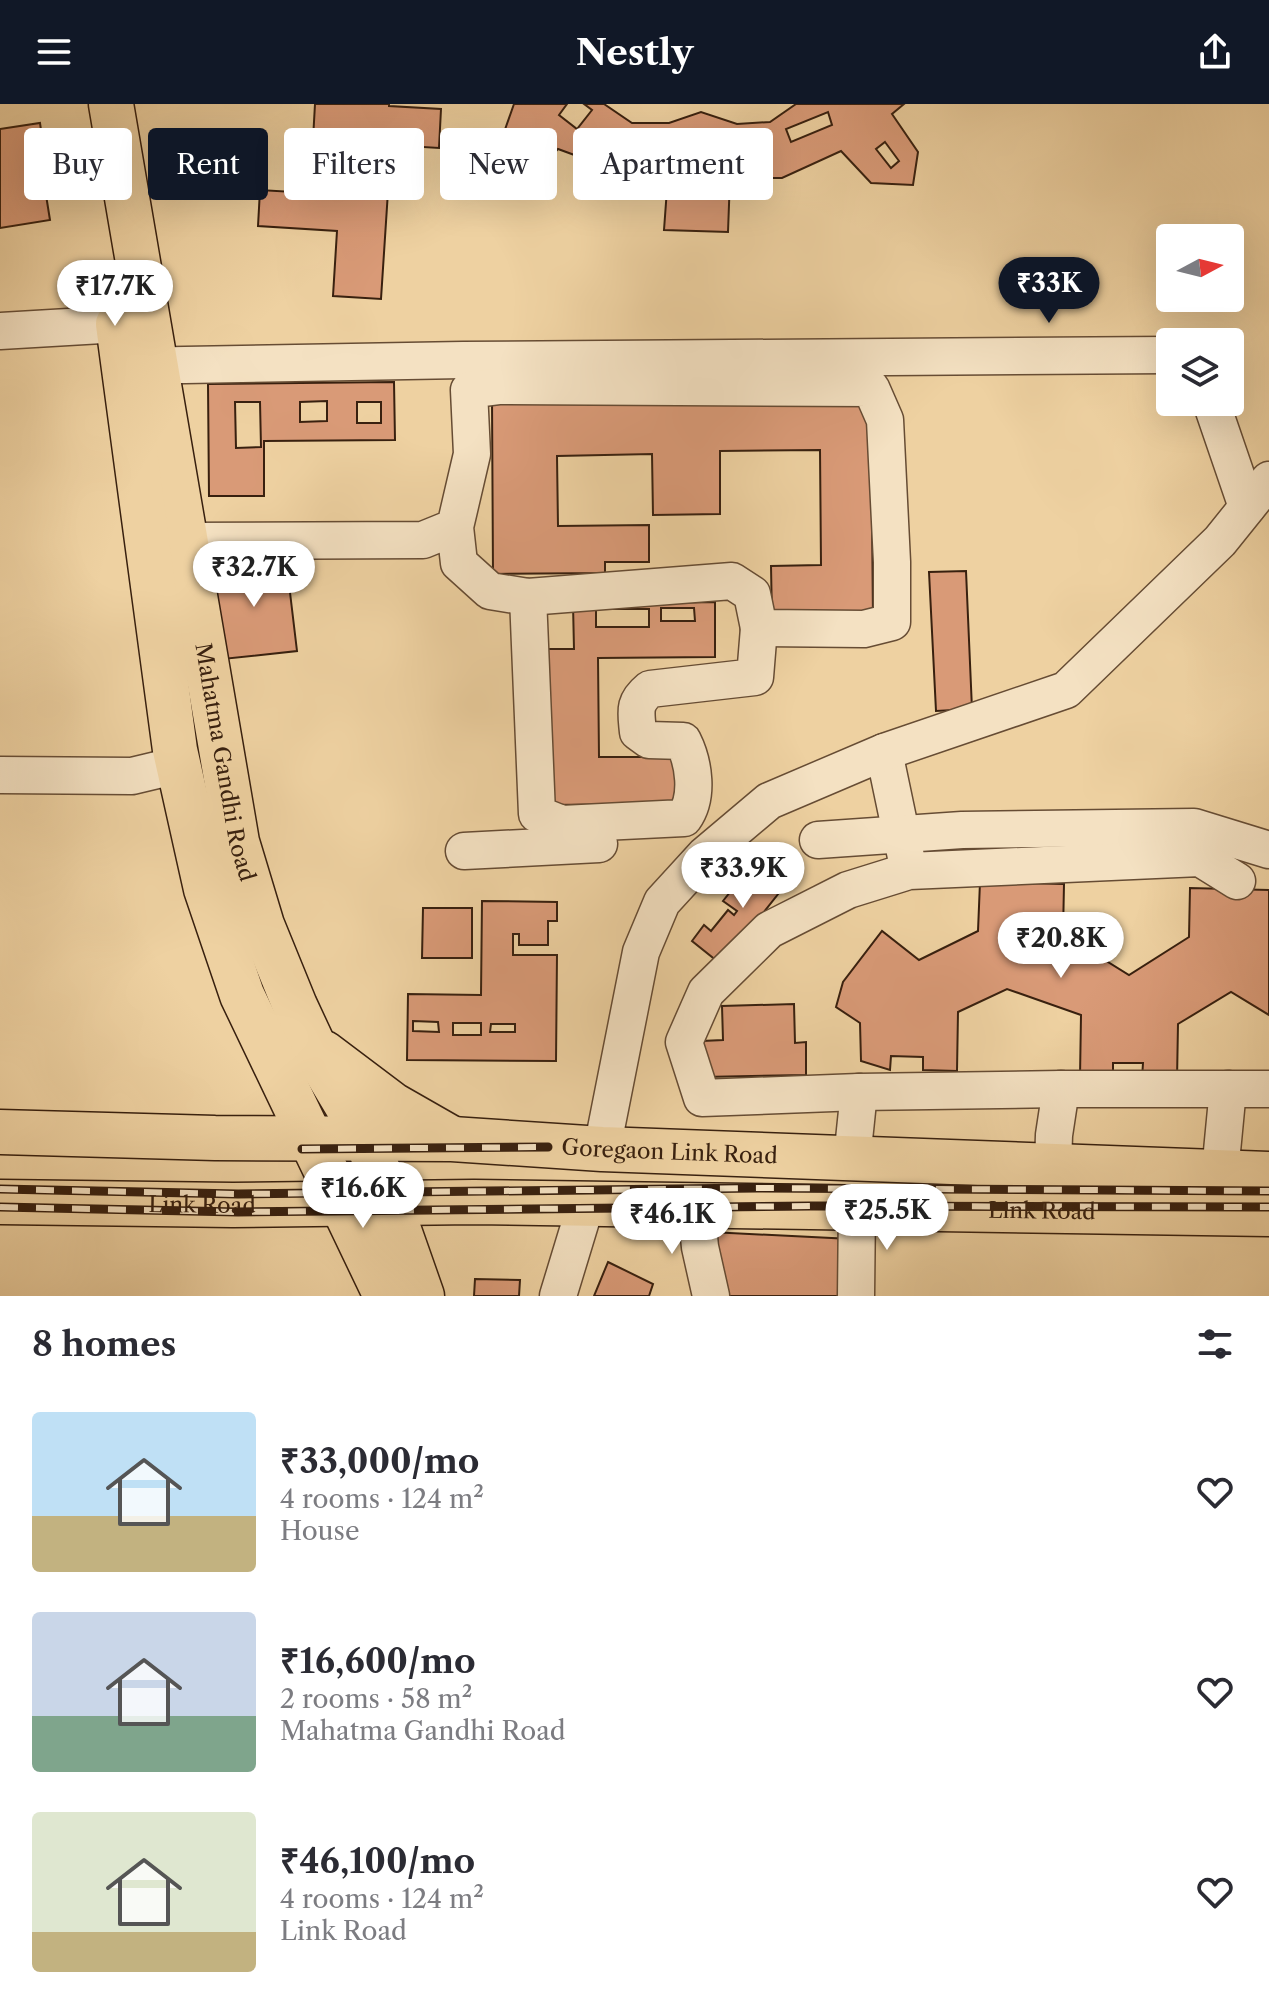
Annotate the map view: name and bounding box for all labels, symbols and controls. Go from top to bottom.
icon: menu [32,30,76,74]
text: Nestly [576,30,693,74]
icon: share [1193,30,1237,74]
chip: Buy [24,128,132,200]
chip: Rent [148,128,268,200]
chip: Filters [284,128,424,200]
chip: New [440,128,557,200]
chip: Apartment [573,128,773,200]
north arrow [1156,224,1244,312]
map controls [1156,224,1244,416]
pin: ₹33K [1002,257,1096,325]
pin: ₹17.7K [50,260,180,328]
text: ₹33K [1016,267,1082,299]
text: ₹17.7K [75,270,155,302]
button: layers [1156,328,1244,416]
pin: ₹32.7K [189,541,319,609]
text: ₹32.7K [211,551,297,583]
street label: Mahatma Gandhi Road [189,641,261,885]
pin: ₹33.9K [678,842,808,910]
text: ₹33.9K [699,852,787,884]
pin: ₹20.8K [996,912,1126,980]
text: ₹20.8K [1016,922,1106,954]
street label: Goregaon Link Road [561,1133,778,1170]
pin: ₹16.6K [298,1162,428,1230]
text: ₹16.6K [320,1172,406,1204]
pin: ₹25.5K [822,1184,952,1252]
pin: ₹46.1K [607,1188,737,1256]
street label: Link Road [148,1191,256,1219]
text: ₹25.5K [844,1194,930,1226]
street label: Link Road [988,1197,1096,1225]
text: ₹46.1K [629,1198,715,1230]
icon: filters [1193,1322,1237,1366]
text: 8 homes [32,1323,176,1365]
text: ₹33,000/mo [280,1440,479,1482]
icon: home [96,1444,192,1540]
icon: heart [1193,1470,1237,1514]
text: 4 rooms · 124 m² [280,1483,484,1515]
text: House [280,1515,360,1547]
text: ₹16,600/mo [280,1640,476,1682]
icon: home [96,1644,192,1740]
icon: heart [1193,1670,1237,1714]
text: 2 rooms · 58 m² [280,1683,472,1715]
text: Mahatma Gandhi Road [280,1715,566,1747]
text: ₹46,100/mo [280,1840,475,1882]
icon: home [96,1844,192,1940]
icon: heart [1193,1870,1237,1914]
text: 4 rooms · 124 m² [280,1883,484,1915]
text: Link Road [280,1915,407,1947]

